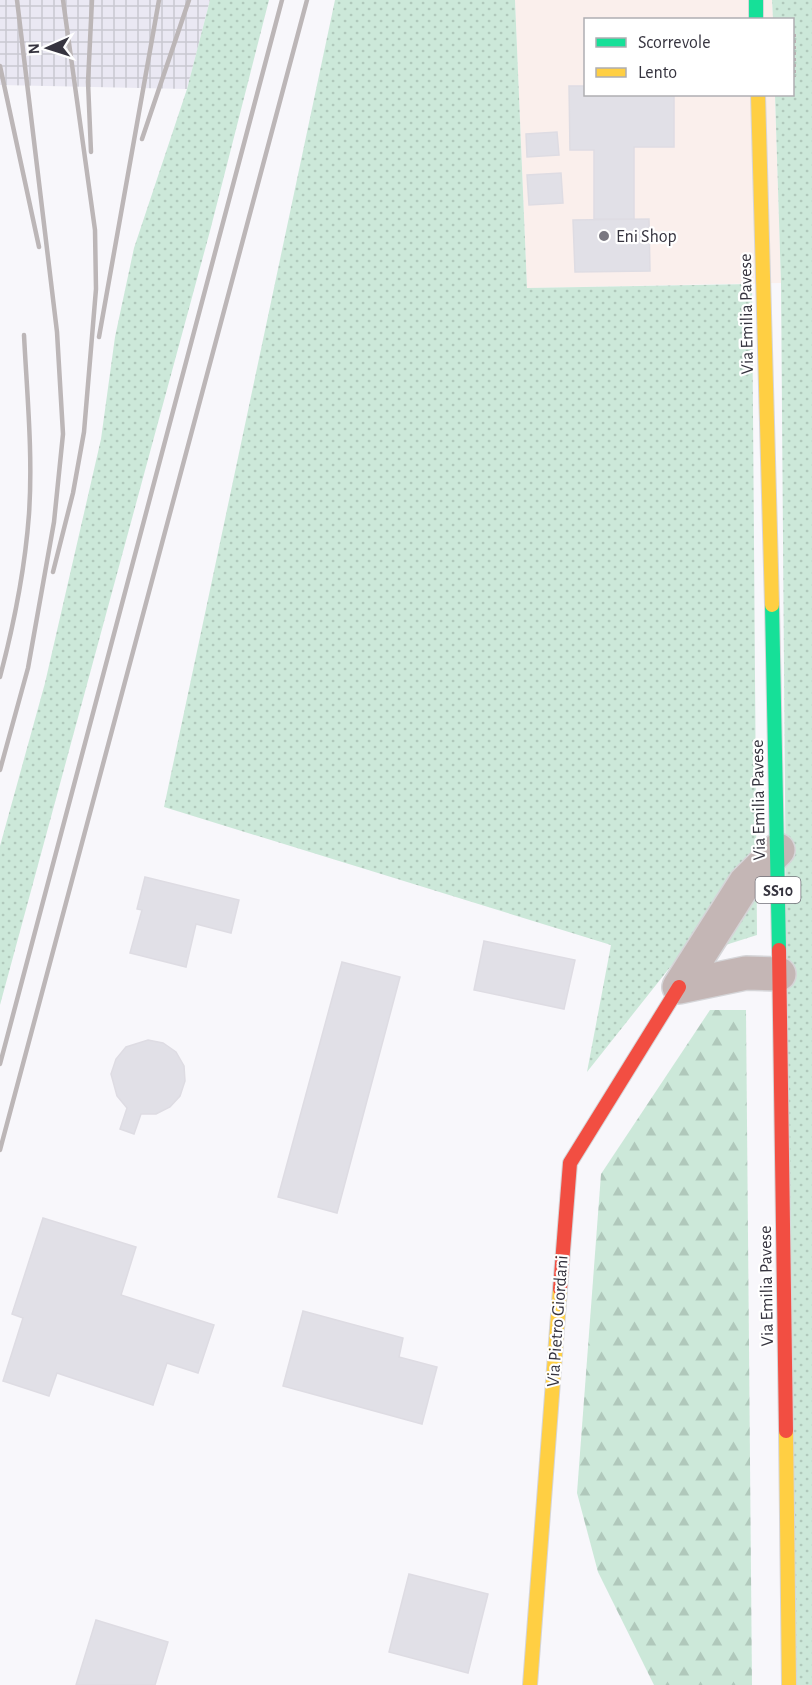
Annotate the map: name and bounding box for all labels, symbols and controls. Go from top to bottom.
north arrow [18,18,78,78]
legend [584,18,794,96]
text: Scorrevole [638,34,711,52]
text: N [26,43,42,55]
text: Lento [638,64,677,82]
place label: Eni Shop [616,228,677,246]
marker: Eni Shop [597,229,611,243]
street label: Via Emilia Pavese [737,253,757,374]
street label: Via Emilia Pavese [749,739,769,860]
road number: SS10 [756,877,800,903]
street label: Via Emilia Pavese [757,1225,777,1346]
street label: Via Pietro Giordani [544,1255,572,1387]

